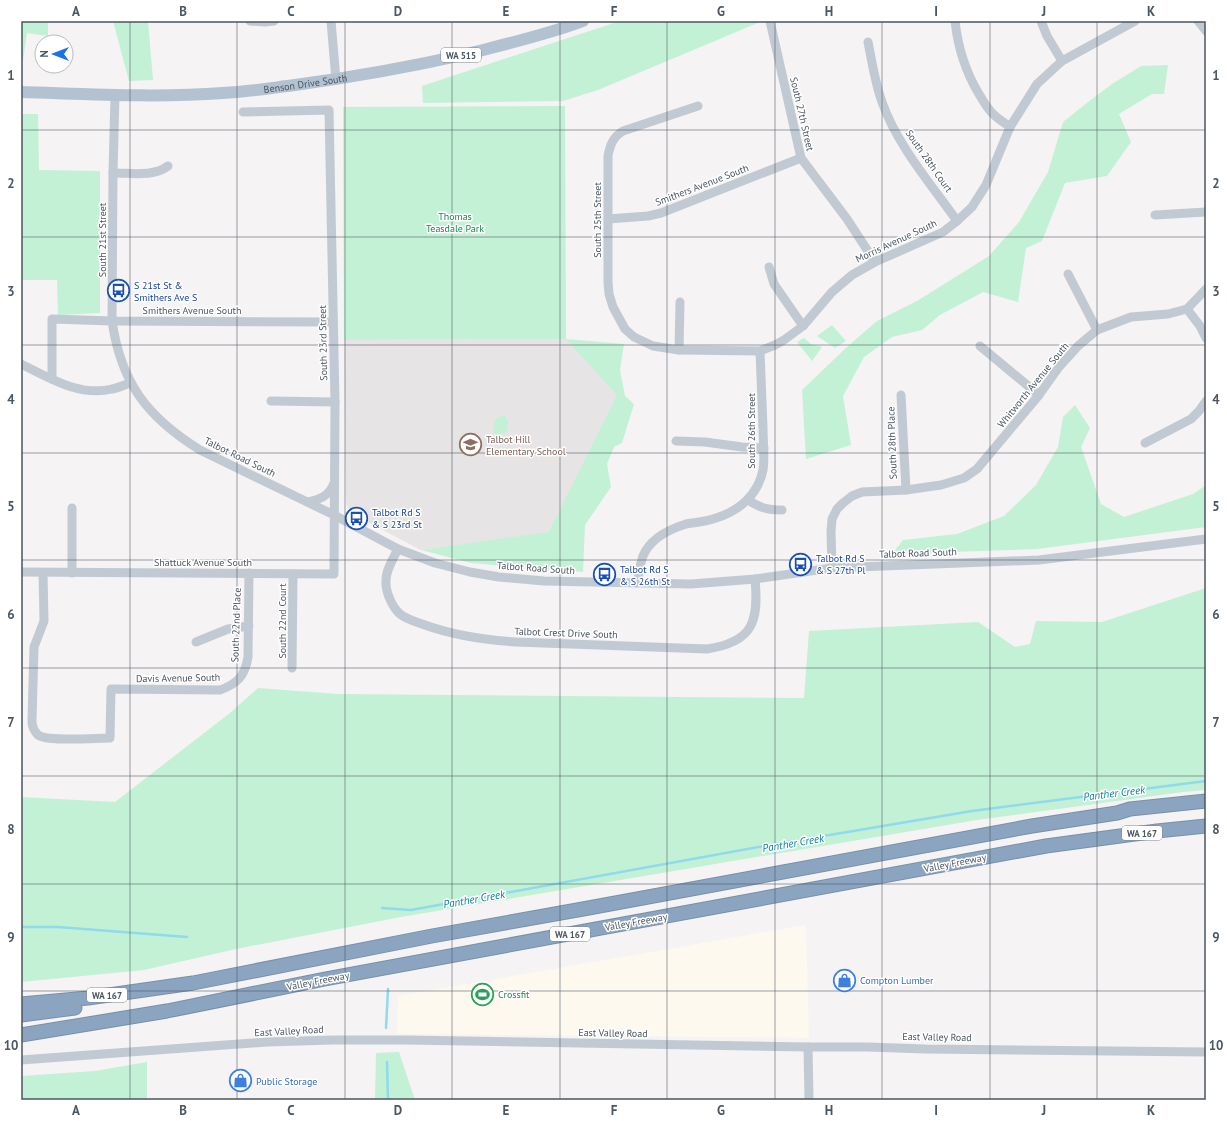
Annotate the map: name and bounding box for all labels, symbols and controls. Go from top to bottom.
text: A [72,3,80,20]
text: B [179,3,187,20]
text: C [287,3,295,20]
text: D [394,3,402,20]
text: E [503,3,510,20]
text: F [611,3,618,20]
text: G [717,3,725,20]
text: H [825,3,833,20]
text: I [934,3,938,20]
text: J [1041,3,1046,20]
text: K [1147,3,1155,20]
north arrow [34,34,74,74]
road number: WA 515 [441,48,481,62]
text: N [37,50,51,58]
text: 1 [7,67,15,84]
text: 1 [1212,67,1220,84]
street label: Benson Drive South [263,71,348,96]
street label: South 27th Street [787,76,817,153]
street label: South 28th Court [903,127,956,195]
street label: Smithers Avenue South [654,161,750,209]
text: 2 [7,175,15,192]
text: 2 [1212,175,1220,192]
street label: South 25th Street [591,182,604,258]
street label: South 21st Street [96,202,109,277]
park label: Thomas Teasdale Park [426,210,484,235]
street label: Morris Avenue South [853,216,939,266]
bus stop icon: S 21st St & Smithers Ave S [106,278,132,304]
place label: S 21st St & Smithers Ave S [134,279,197,304]
text: 3 [7,283,15,300]
text: 3 [1212,283,1220,300]
street label: Smithers Avenue South [143,304,241,317]
street label: South 23rd Street [316,305,330,381]
street label: Whitworth Avenue South [995,340,1071,430]
text: 4 [7,391,15,408]
text: 4 [1212,391,1220,408]
street label: South 26th Street [745,393,758,469]
street label: South 28th Place [884,406,900,480]
school or university icon: Talbot Hill Elementary School [458,432,484,458]
place label: Talbot Hill Elementary School [486,433,566,458]
street label: Talbot Road South [202,434,278,480]
text: 5 [7,498,15,515]
text: 5 [1212,498,1220,515]
bus stop icon: Talbot Rd S & S 23rd St [344,505,370,531]
place label: Talbot Rd S & S 23rd St [372,506,422,531]
street label: Talbot Road South [879,545,957,561]
bus stop icon: Talbot Rd S & S 27th Pl [788,551,814,577]
place label: Talbot Rd S & S 27th Pl [816,552,866,577]
street label: Shattuck Avenue South [154,556,252,569]
street label: Talbot Road South [497,559,575,577]
bus stop icon: Talbot Rd S & S 26th St [591,562,617,588]
place label: Talbot Rd S & S 26th St [620,563,671,588]
street label: South 22nd Court [276,583,289,659]
street label: South 22nd Place [228,587,244,663]
text: 6 [7,606,15,623]
text: 6 [1212,606,1220,623]
street label: Talbot Crest Drive South [514,625,618,641]
street label: Davis Avenue South [136,671,220,685]
text: 7 [7,714,15,731]
text: 7 [1212,714,1220,731]
water label: Panther Creek [1082,782,1147,804]
text: 8 [7,821,15,838]
text: 8 [1212,821,1220,838]
road number: WA 167 [1122,826,1162,840]
water label: Panther Creek [761,831,826,855]
street label: Valley Freeway [922,851,988,876]
water label: Panther Creek [442,887,507,911]
street label: Valley Freeway [603,910,669,934]
road number: WA 167 [550,927,590,941]
text: 9 [7,929,15,946]
text: 9 [1212,929,1220,946]
shop icon: Compton Lumber [831,967,857,993]
street label: Valley Freeway [285,969,351,994]
place label: Compton Lumber [860,974,934,987]
sports icon: Crossfit [469,981,495,1007]
road number: WA 167 [87,988,127,1002]
place label: Crossfit [498,988,530,1001]
street label: East Valley Road [254,1023,324,1039]
street label: East Valley Road [578,1026,648,1040]
street label: East Valley Road [902,1030,972,1044]
text: 10 [4,1037,18,1054]
text: 10 [1209,1037,1223,1054]
shop icon: Public Storage [227,1068,253,1094]
place label: Public Storage [256,1075,317,1088]
text: A [72,1102,80,1119]
text: B [179,1102,187,1119]
text: C [287,1102,295,1119]
text: D [394,1102,402,1119]
text: E [503,1102,510,1119]
text: F [611,1102,618,1119]
text: G [717,1102,725,1119]
text: H [825,1102,833,1119]
text: I [934,1102,938,1119]
text: J [1041,1102,1046,1119]
text: K [1147,1102,1155,1119]

